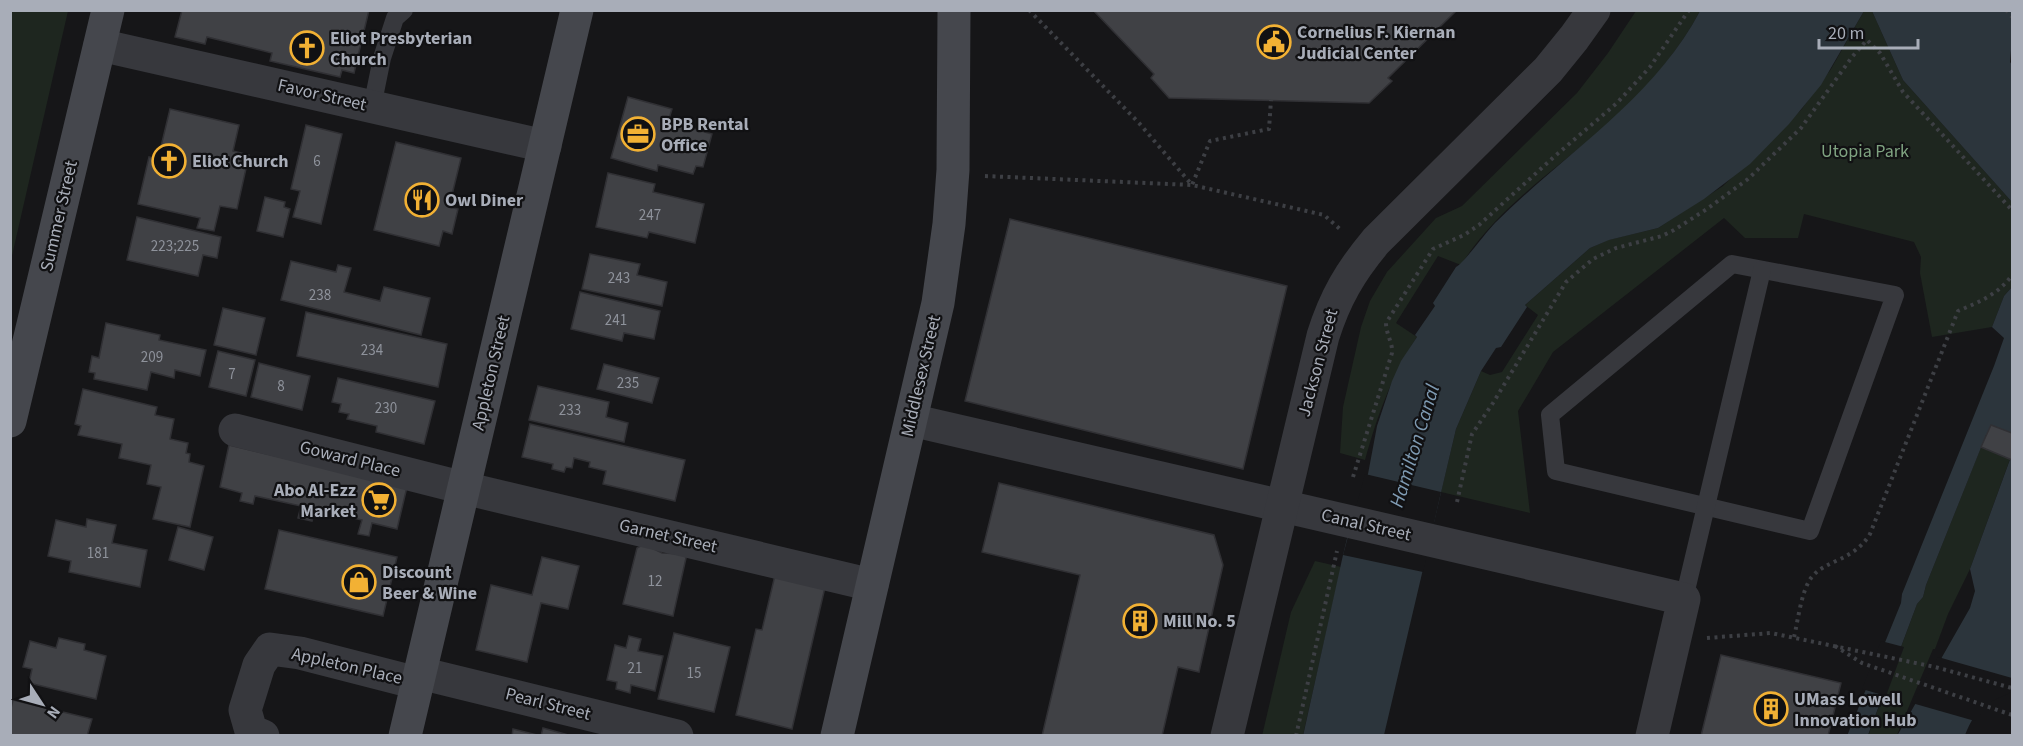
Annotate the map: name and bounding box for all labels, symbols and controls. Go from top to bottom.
scale bar [1819,12,1918,50]
place label: Cornelius F. Kiernan Judicial Center [1297,20,1456,66]
text: 20 m [1828,21,1864,46]
public building icon: Cornelius F. Kiernan Judicial Center [1256,24,1292,60]
place label: Eliot Presbyterian Church [330,26,472,72]
church icon: Eliot Presbyterian Church [289,30,325,66]
street label: Favor Street [275,73,369,117]
place label: BPB Rental Office [661,112,749,158]
office icon: BPB Rental Office [620,116,656,152]
park label: Utopia Park [1821,139,1909,164]
church icon: Eliot Church [151,143,187,179]
place label: Eliot Church [192,149,289,174]
house number: 6 [313,151,321,172]
street label: Summer Street [34,158,84,274]
restaurant icon: Owl Diner [404,182,440,218]
place label: Owl Diner [445,188,524,213]
house number: 247 [639,205,661,226]
house number: 223;225 [151,236,199,257]
house number: 243 [608,268,630,289]
house number: 238 [309,285,331,306]
street label: Jackson Street [1292,306,1344,420]
house number: 241 [605,310,627,331]
street label: Appleton Street [466,313,516,433]
street label: Middlesex Street [895,313,947,439]
house number: 234 [361,340,384,361]
house number: 209 [141,347,163,368]
house number: 7 [228,364,236,385]
house number: 235 [617,373,639,394]
house number: 8 [277,376,285,397]
water label: Hamilton Canal [1383,381,1447,511]
house number: 230 [375,398,397,419]
house number: 233 [559,400,581,421]
street label: Goward Place [297,434,403,484]
place label: Abo Al-Ezz Market [273,478,356,524]
supermarket icon: Abo Al-Ezz Market [361,482,397,518]
street label: Canal Street [1319,503,1413,547]
street label: Garnet Street [617,513,719,559]
house number: 181 [87,543,109,564]
place label: Discount Beer & Wine [382,560,477,606]
shop icon: Discount Beer & Wine [341,564,377,600]
house number: 12 [648,571,662,592]
building icon: Mill No. 5 [1122,603,1158,639]
place label: Mill No. 5 [1163,609,1236,634]
street label: Appleton Place [289,641,405,691]
house number: 21 [628,658,642,679]
house number: 15 [687,663,701,684]
north arrow [12,674,72,734]
street label: Pearl Street [503,681,593,727]
place label: UMass Lowell Innovation Hub [1794,687,1916,733]
building icon: UMass Lowell Innovation Hub [1753,691,1789,727]
text: N [41,701,65,723]

